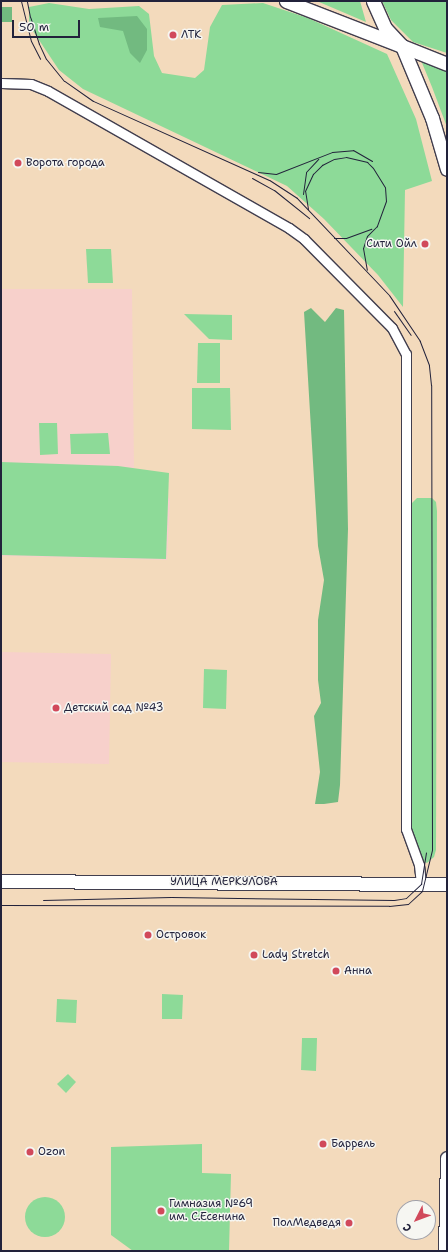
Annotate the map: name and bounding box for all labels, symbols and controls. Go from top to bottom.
scale bar [14,12,82,38]
text: 50 m [19,19,49,35]
place label: ЛТК [181,28,201,42]
marker: ЛТК [168,30,178,40]
place label: Ворота города [26,156,105,170]
marker: Ворота города [13,158,23,168]
place label: Сити Ойл [366,237,417,251]
marker: Сити Ойл [420,239,430,249]
place label: Детский сад №43 [64,701,163,715]
marker: Детский сад №43 [51,703,61,713]
street label: УЛИЦА МЕРКУЛОВА [170,875,278,889]
place label: Островок [156,928,206,942]
marker: Островок [143,930,153,940]
place label: Lady Stretch [262,948,330,962]
marker: Lady Stretch [249,950,259,960]
place label: Анна [344,964,372,978]
marker: Анна [331,966,341,976]
place label: Баррель [331,1137,375,1151]
marker: Баррель [318,1139,328,1149]
place label: Ozon [38,1145,65,1159]
marker: Ozon [25,1147,35,1157]
place label: Гимназия №69 им. С.Есенина [169,1198,253,1224]
north arrow [396,1200,436,1240]
marker: Гимназия №69 им. С.Есенина [156,1206,166,1216]
place label: ПолМедведя [273,1216,341,1230]
marker: ПолМедведя [344,1218,354,1228]
text: С [400,1220,415,1235]

